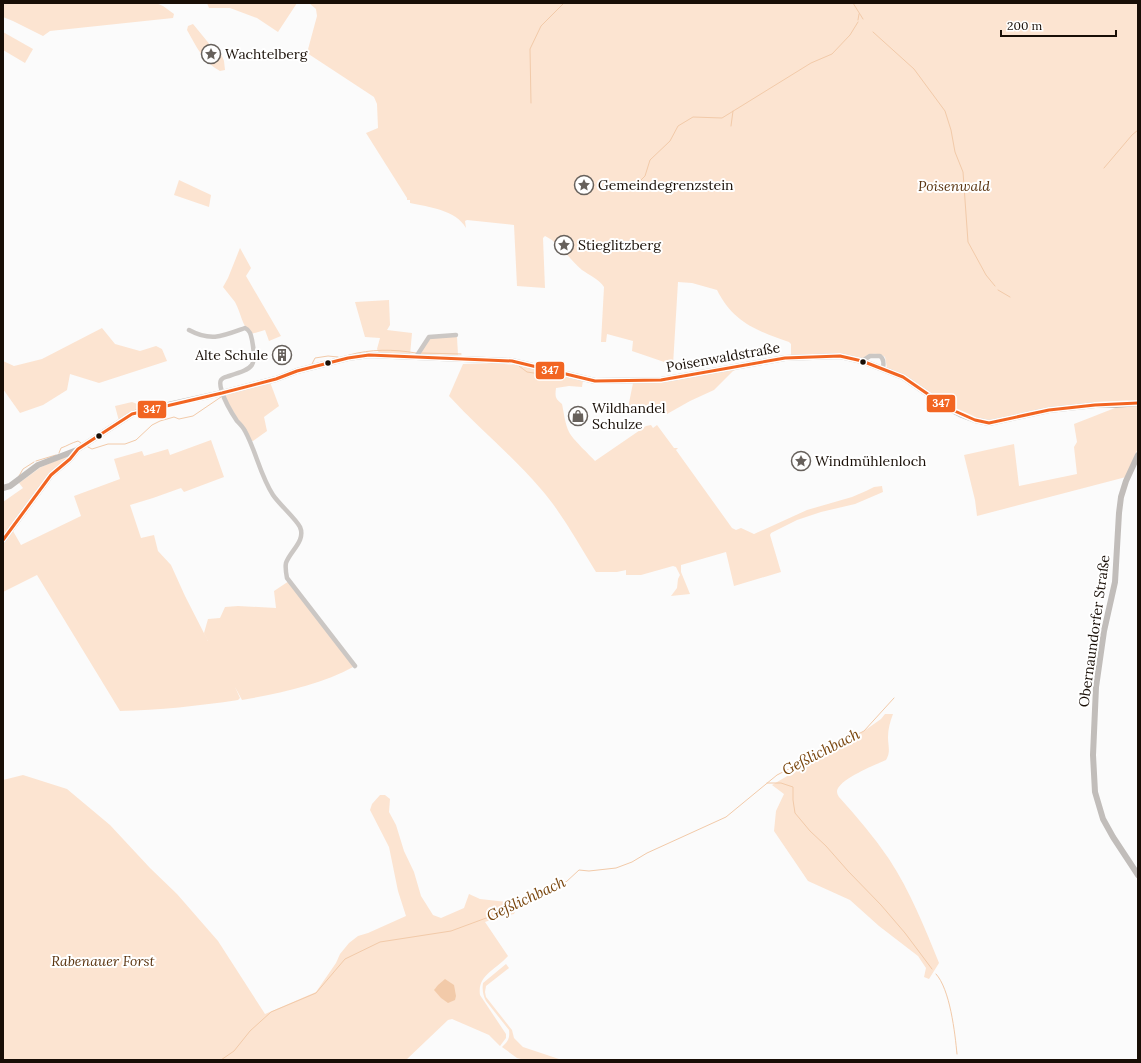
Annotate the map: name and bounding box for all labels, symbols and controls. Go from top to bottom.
scale bar [1001,12,1116,38]
text: 200 m [1007,18,1043,33]
place icon: Wachtelberg [200,43,222,65]
place label: Wachtelberg [225,45,308,63]
place icon: Gemeindegrenzstein [573,174,595,196]
place label: Gemeindegrenzstein [598,176,734,194]
park label: Poisenwald [918,177,990,195]
place icon: Stieglitzberg [553,234,575,256]
place label: Stieglitzberg [578,236,661,254]
street label: Poisenwaldstraße [665,338,782,376]
building icon: Alte Schule [271,344,293,366]
place label: Alte Schule [194,346,268,364]
unlabelled marker [858,357,868,367]
unlabelled marker [323,358,333,368]
line badge: 347 [535,361,565,380]
text: 347 [541,363,559,377]
line badge: 347 [926,394,956,413]
text: 347 [932,396,950,410]
place label: Wildhandel Schulze [592,399,666,433]
line badge: 347 [137,400,167,419]
text: 347 [143,402,161,416]
shop icon: Wildhandel Schulze [567,405,589,427]
unlabelled marker [94,431,104,441]
place icon: Windmühlenloch [790,450,812,472]
place label: Windmühlenloch [815,452,926,470]
street label: Obernaundorfer Straße [1074,553,1114,708]
water label: Geßlichbach [779,724,863,779]
water label: Geßlichbach [483,872,568,925]
park label: Rabenauer Forst [51,952,156,970]

